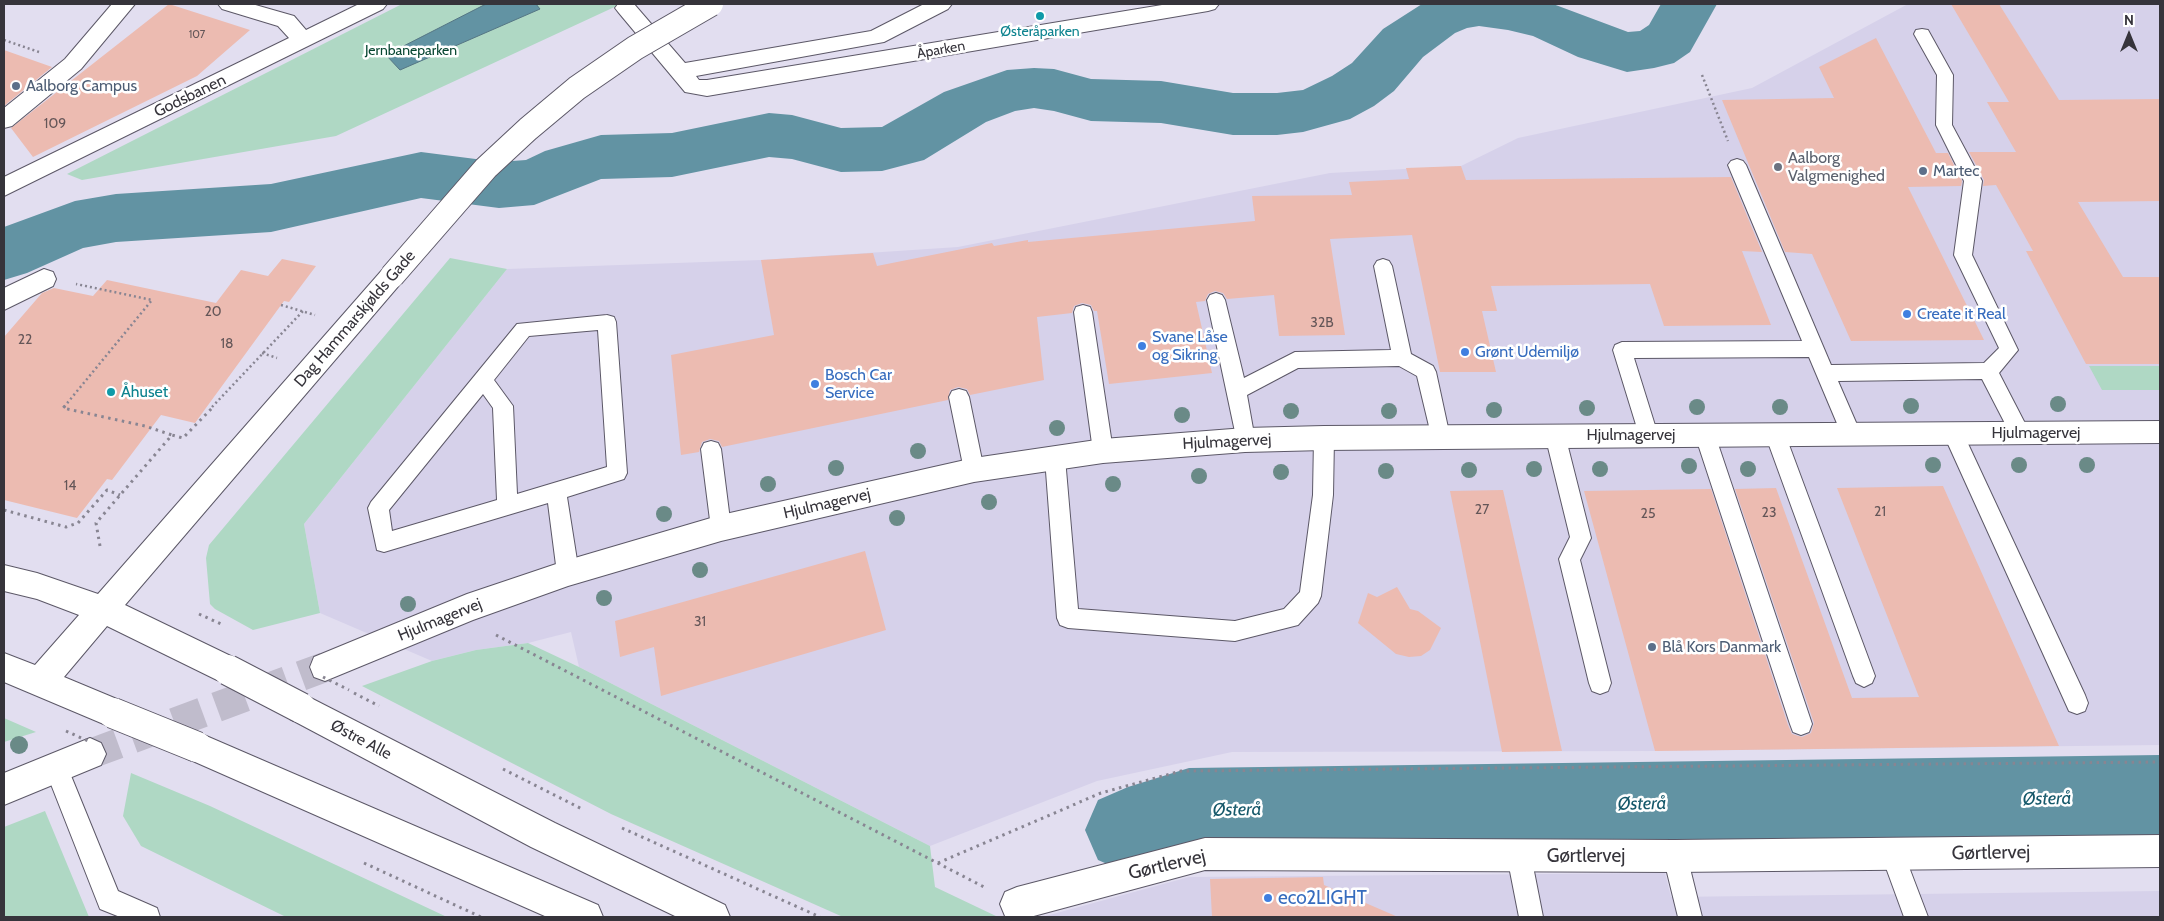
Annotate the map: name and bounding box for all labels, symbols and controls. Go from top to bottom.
marker: Østeråparken [1034,10,1046,22]
north arrow [2104,10,2154,60]
text: N [2124,11,2134,29]
place label: Østeråparken [1000,24,1080,40]
house number: 107 [189,28,205,42]
street label: Åparken [916,38,966,62]
park label: Jernbaneparken [365,43,457,59]
street label: Godsbanen [151,70,229,122]
place label: Aalborg Campus [26,76,137,96]
marker: Aalborg Campus [10,80,22,92]
house number: 109 [44,116,66,132]
place label: Aalborg Valgmenighed [1788,148,1885,186]
marker: Aalborg Valgmenighed [1772,161,1784,173]
place label: Martec [1933,161,1979,181]
marker: Martec [1917,165,1929,177]
street label: Dag Hammarskjølds Gade [290,247,420,391]
house number: 20 [204,304,222,320]
place label: Create it Real [1917,304,2006,324]
marker: Create it Real [1901,308,1913,320]
house number: 32B [1310,315,1334,331]
place label: Svane Låse og Sikring [1152,327,1228,365]
house number: 22 [18,332,32,348]
house number: 18 [220,336,234,352]
marker: Svane Låse og Sikring [1136,340,1148,352]
place label: Grønt Udemiljø [1475,342,1579,362]
marker: Grønt Udemiljø [1459,346,1471,358]
place label: Bosch Car Service [825,365,892,403]
marker: Bosch Car Service [809,378,821,390]
place label: Åhuset [121,382,168,402]
marker: Åhuset [105,386,117,398]
street label: Hjulmagervej [1992,423,2080,443]
street label: Hjulmagervej [1587,425,1675,445]
street label: Hjulmagervej [1182,430,1272,454]
house number: 14 [64,478,76,494]
street label: Hjulmagervej [782,485,872,523]
house number: 27 [1475,502,1489,518]
house number: 21 [1874,504,1886,520]
house number: 23 [1762,505,1776,521]
house number: 25 [1641,506,1655,522]
street label: Hjulmagervej [395,594,485,646]
house number: 31 [694,614,706,630]
place label: Blå Kors Danmark [1662,637,1781,657]
marker: Blå Kors Danmark [1646,641,1658,653]
street label: Østre Alle [327,716,395,764]
water label: Østerå [2023,788,2071,810]
water label: Østerå [1618,793,1666,815]
water label: Østerå [1213,799,1261,821]
street label: Gørtlervej [1952,841,2030,865]
street label: Gørtlervej [1126,845,1208,885]
street label: Gørtlervej [1547,845,1625,867]
place label: eco2LIGHT [1278,887,1367,909]
marker: eco2LIGHT [1262,892,1274,904]

